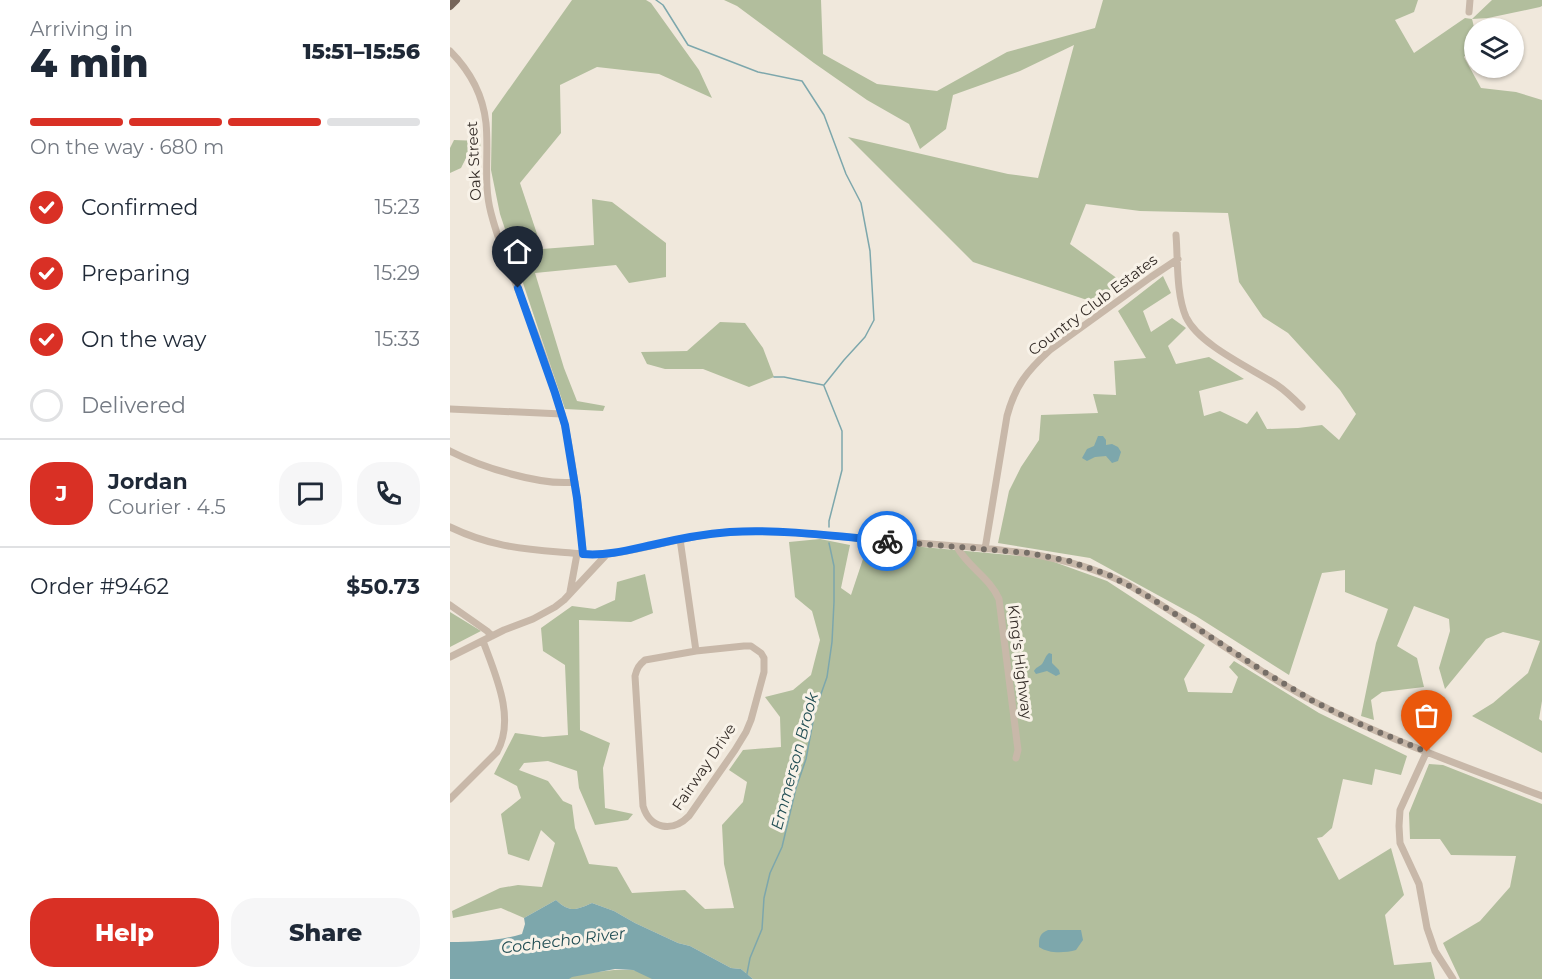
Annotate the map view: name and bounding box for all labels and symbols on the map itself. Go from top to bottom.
street label: Oak Street [462,121,485,201]
pin [492,226,543,288]
street label: Country Club Estates [1024,250,1161,359]
courier [857,511,917,571]
street label: King's Highway [1004,603,1037,721]
water label: Emmerson Brook [767,689,822,832]
pin [1401,690,1452,752]
street label: Fairway Drive [667,719,740,814]
water label: Cochecho River [500,923,627,958]

